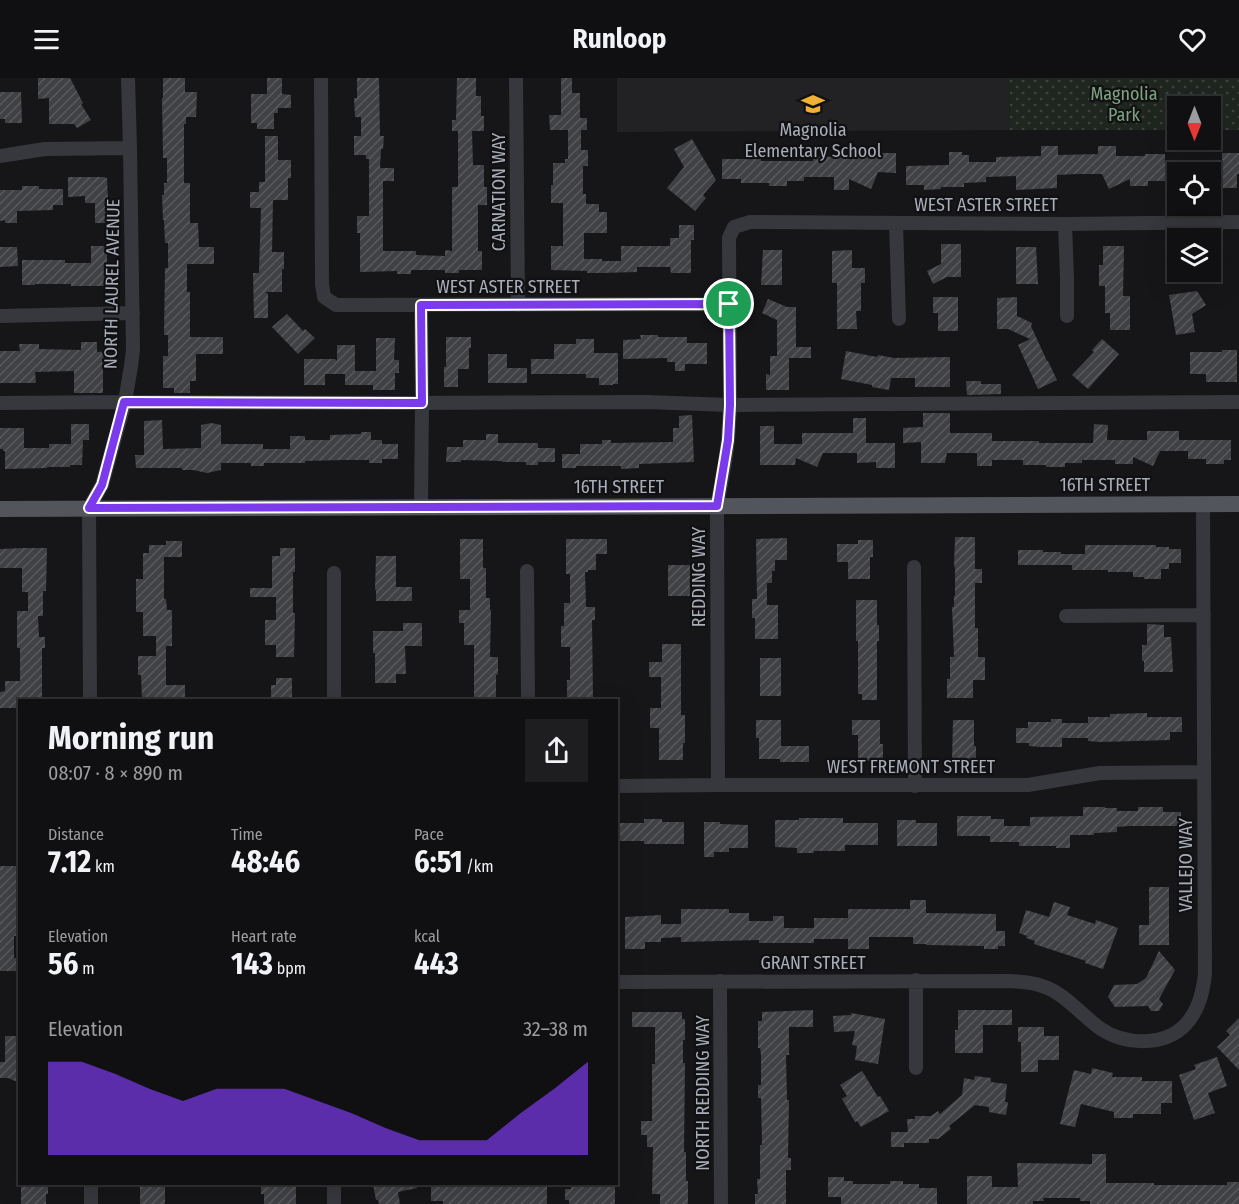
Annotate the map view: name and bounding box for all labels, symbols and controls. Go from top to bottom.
icon: menu [30,23,63,56]
text: Runloop [572,23,667,55]
icon: heart [1176,23,1209,56]
park label: Magnolia Park [1091,83,1158,126]
school or university icon: Magnolia Elementary School [800,91,826,117]
north arrow [1167,96,1221,150]
map controls [1167,96,1221,282]
place label: Magnolia Elementary School [744,119,882,162]
street label: CARNATION WAY [488,133,510,251]
button: locate [1167,162,1221,216]
street label: WEST ASTER STREET [914,194,1058,216]
street label: NORTH LAUREL AVENUE [100,199,124,369]
button: layers [1167,228,1221,282]
street label: WEST ASTER STREET [436,276,580,298]
pin [703,278,754,329]
icon: arrive [712,287,745,320]
street label: 16TH STREET [1060,474,1151,496]
street label: 16TH STREET [574,476,665,498]
street label: REDDING WAY [688,527,710,627]
text: Morning run [48,718,214,758]
button: share [525,719,588,782]
street label: WEST FREMONT STREET [827,756,996,778]
text: 08:07 · 8 × 890 m [48,761,183,785]
street label: VALLEJO WAY [1175,818,1197,912]
text: Distance [48,825,104,844]
text: Time [231,825,263,844]
text: Pace [414,825,444,844]
text: 7.12 [48,844,91,880]
text: 48:46 [231,844,300,880]
text: 6:51 [414,844,463,880]
text: km [91,857,115,876]
text: /km [463,857,494,876]
text: Elevation [48,927,108,946]
text: Heart rate [231,927,297,946]
text: kcal [414,927,440,946]
text: 56 [48,946,78,982]
text: 143 [231,946,273,982]
text: 443 [414,946,459,982]
street label: GRANT STREET [761,952,866,974]
text: m [78,959,95,978]
text: bpm [273,959,306,978]
street label: NORTH REDDING WAY [692,1015,714,1171]
text: Elevation [48,1017,123,1041]
text: 32–38 m [523,1017,588,1041]

